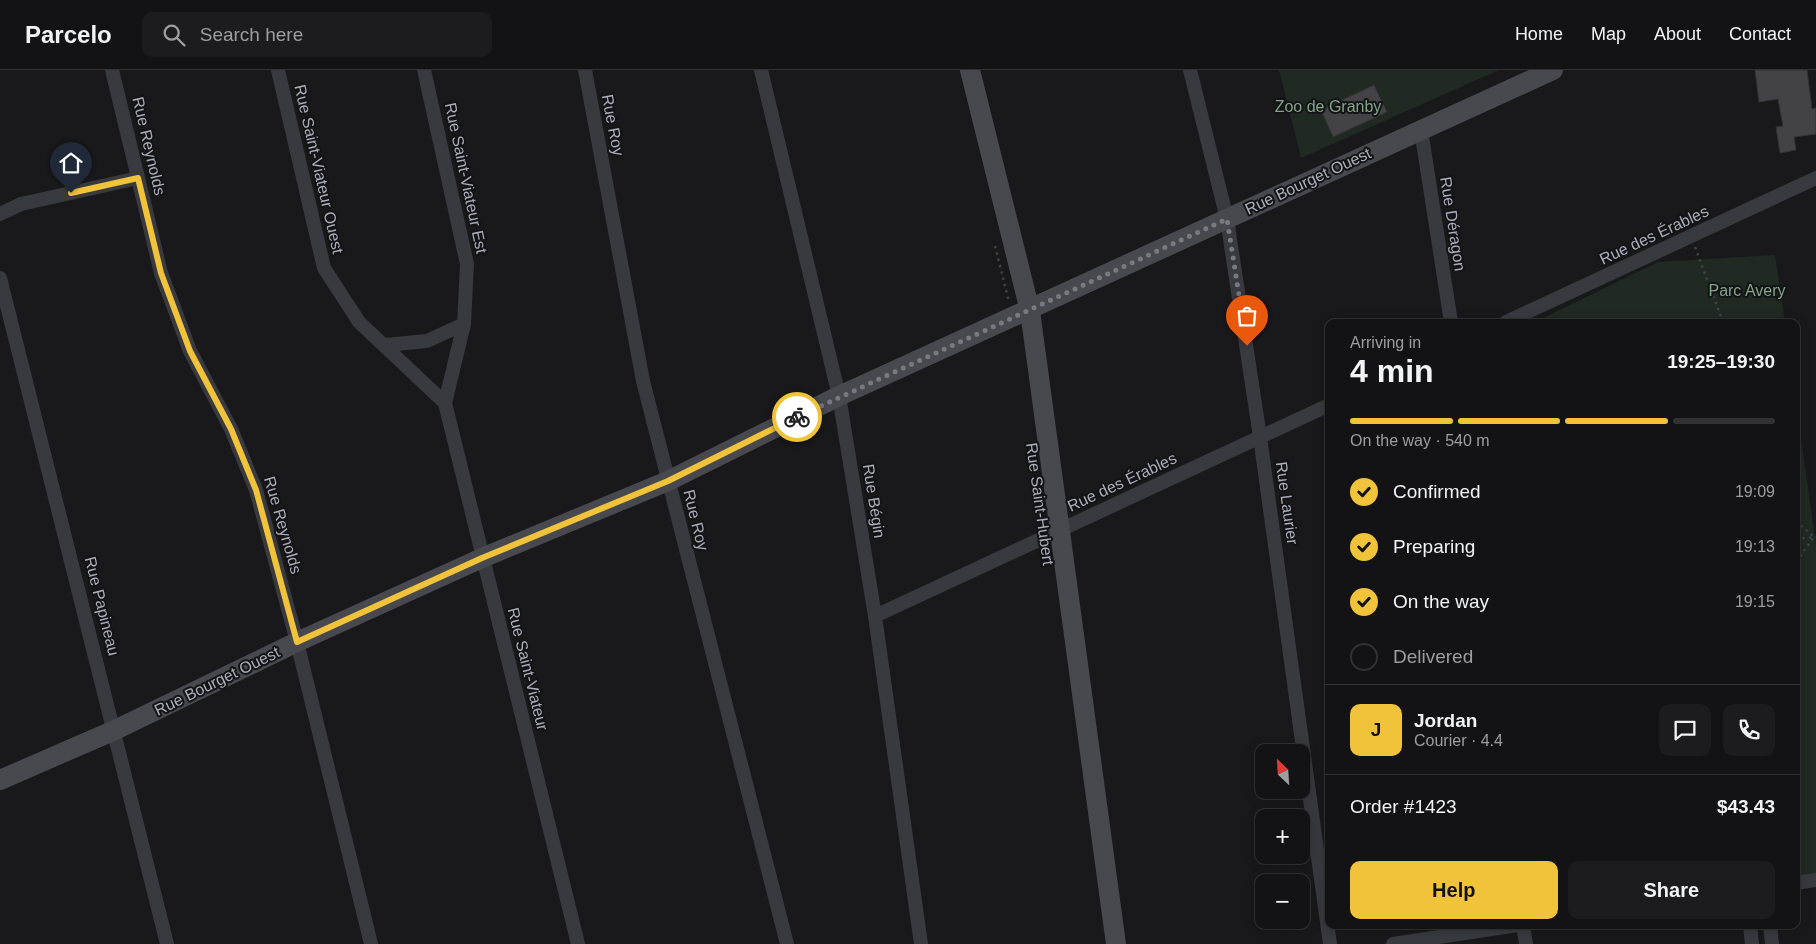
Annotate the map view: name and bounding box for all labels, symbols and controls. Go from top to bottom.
search box [142,12,492,57]
text: Parcelo [25,21,112,48]
icon: search [160,21,188,49]
text: Search here [200,24,303,45]
text: Home [1515,24,1563,44]
text: Map [1591,24,1626,44]
text: About [1654,24,1701,44]
text: Contact [1729,24,1791,44]
street label: Rue Saint-Viateur Ouest [291,83,347,256]
street label: Rue Roy [599,93,627,157]
street label: Rue Reynolds [129,95,169,197]
park label: Zoo de Granby [1275,98,1381,115]
street label: Rue Saint-Viateur Est [442,101,490,255]
pin [50,142,92,193]
street label: Rue Bourget Ouest [1242,144,1374,218]
icon: home [57,149,85,177]
street label: Rue Déragon [1437,176,1469,272]
street label: Rue des Érables [1596,201,1711,268]
park label: Parc Avery [1708,282,1786,299]
pin [1226,295,1268,346]
icon: bag [1233,302,1261,330]
text: Arriving in [1350,334,1421,351]
text: 19:25–19:30 [1667,351,1775,372]
text: 4 min [1350,353,1434,389]
courier [772,392,822,442]
icon: bike [783,403,811,431]
text: On the way · 540 m [1350,432,1490,449]
street label: Rue Saint-Hubert [1023,442,1057,567]
street label: Rue des Érables [1064,448,1179,515]
street label: Rue Laurier [1273,460,1301,546]
street label: Rue Bégin [860,463,888,539]
street label: Rue Reynolds [261,474,305,576]
icon: check [1350,478,1378,506]
text: Confirmed [1393,481,1481,502]
text: 19:09 [1735,483,1775,500]
street label: Rue Roy [680,488,712,552]
icon: check [1350,533,1378,561]
text: Preparing [1393,536,1475,557]
text: 19:13 [1735,538,1775,555]
street label: Rue Papineau [81,555,123,657]
icon: check [1350,588,1378,616]
text: On the way [1393,591,1489,612]
text: 19:15 [1735,593,1775,610]
street label: Rue Saint-Viateur [505,606,552,733]
street label: Rue Bourget Ouest [152,643,283,719]
text: Delivered [1393,646,1473,667]
button: chat [1659,704,1711,756]
button: phone [1723,704,1775,756]
text: Jordan [1414,710,1477,731]
text: J [1371,719,1381,740]
text: Courier · 4.4 [1414,732,1503,749]
north arrow [1255,744,1310,799]
map controls [1255,744,1310,929]
text: Order #1423 [1350,796,1457,817]
text: $43.43 [1717,796,1775,817]
button: + [1255,809,1310,864]
button: Help [1350,861,1558,919]
button: Share [1568,861,1775,919]
button: − [1255,874,1310,929]

